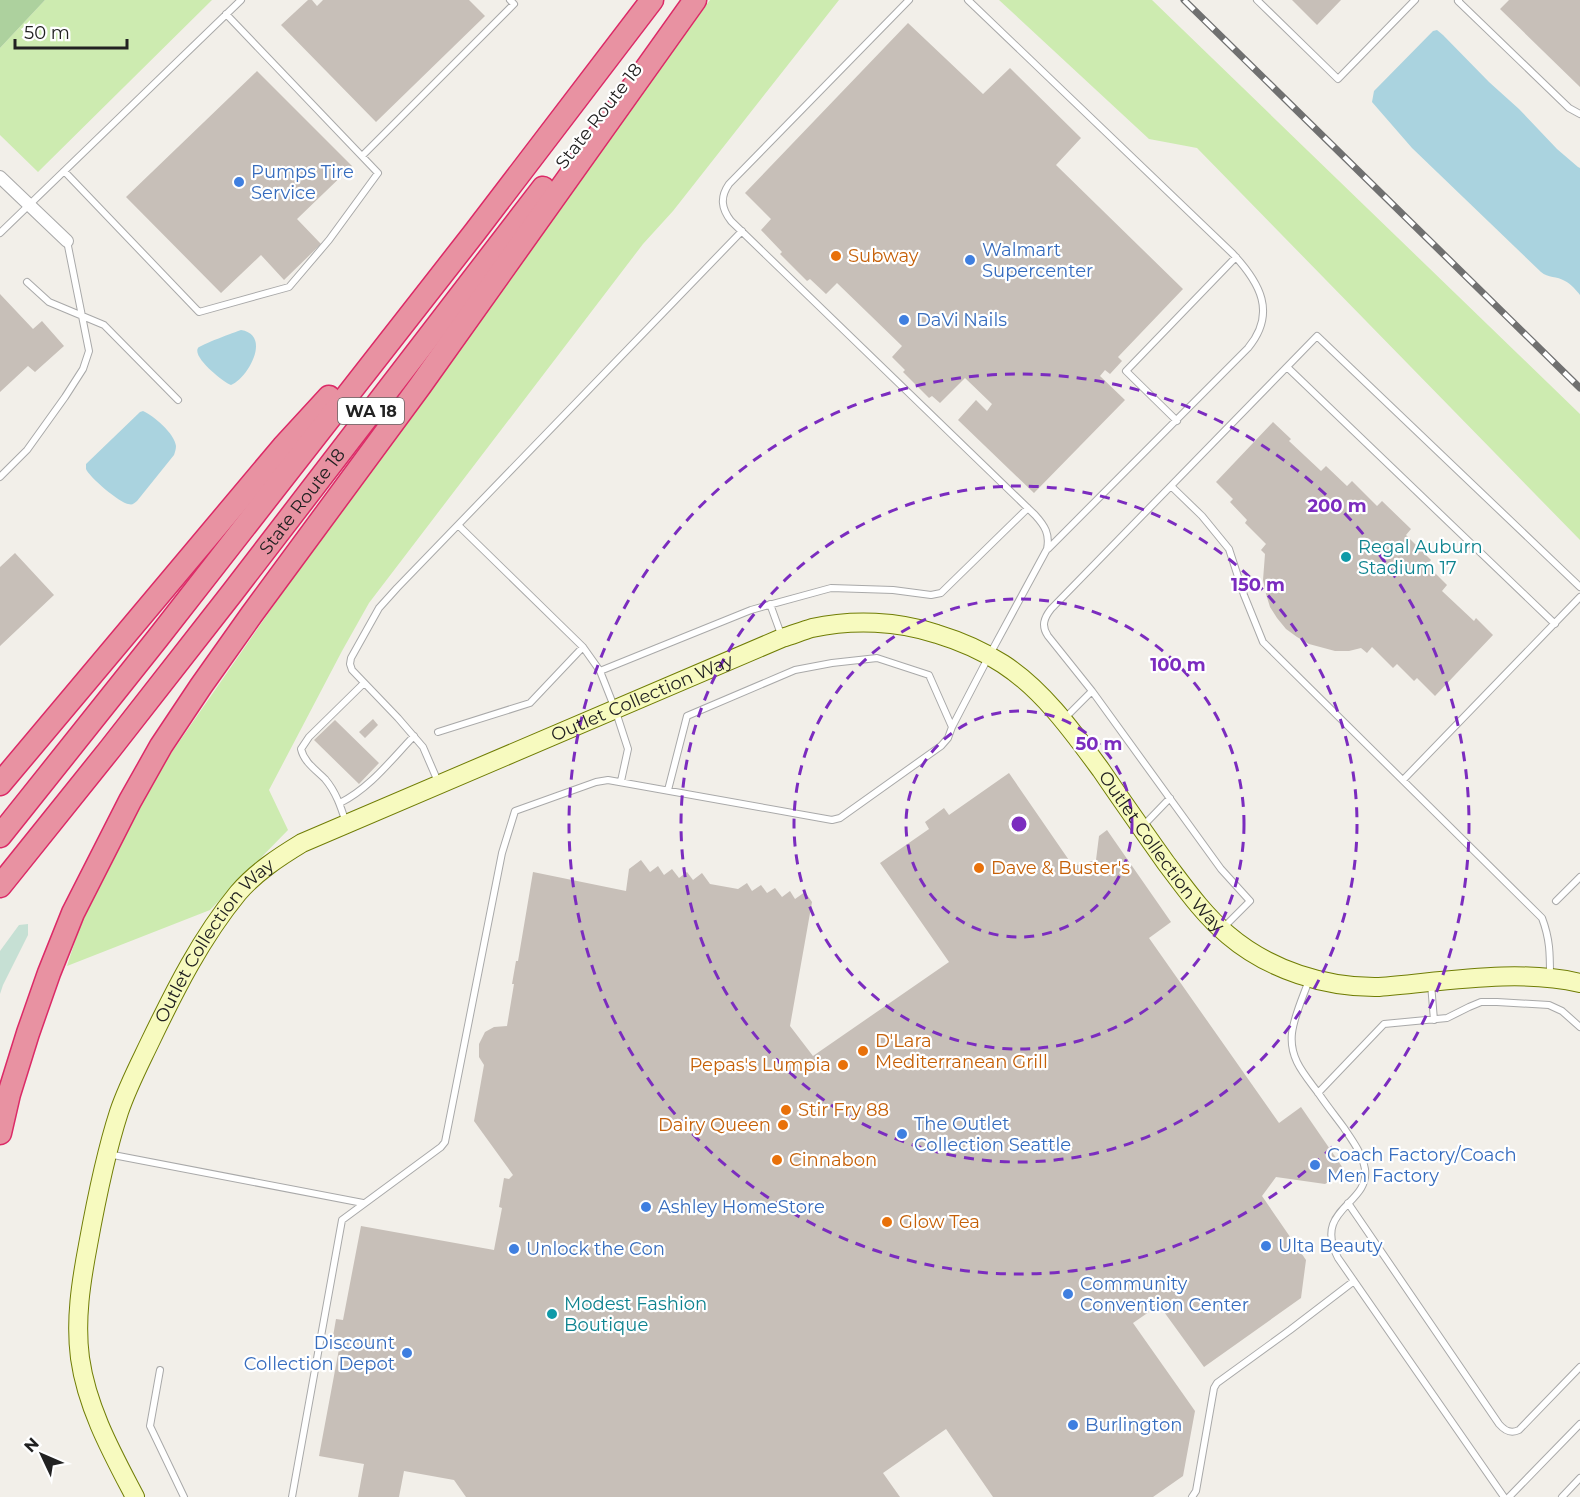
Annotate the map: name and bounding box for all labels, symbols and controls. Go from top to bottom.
scale bar [15,12,128,50]
text: 50 m [24,22,70,44]
street label: State Route 18 [551,59,647,173]
place label: Pumps Tire Service [251,161,354,204]
marker: Pumps Tire Service [232,175,246,189]
place label: Walmart Supercenter [982,239,1093,282]
place label: Subway [848,245,919,267]
marker: Subway [829,249,843,263]
marker: Walmart Supercenter [963,253,977,267]
place label: DaVi Nails [916,309,1007,331]
marker: DaVi Nails [897,313,911,327]
road number: WA 18 [338,398,404,424]
street label: State Route 18 [254,444,350,559]
text: 200 m [1307,495,1367,517]
place label: Regal Auburn Stadium 17 [1358,536,1483,579]
marker: Regal Auburn Stadium 17 [1339,550,1353,564]
text: 150 m [1231,574,1285,596]
street label: Outlet Collection Way [547,649,737,746]
text: 100 m [1150,654,1206,676]
text: 50 m [1076,733,1122,755]
street label: Outlet Collection Way [1094,767,1229,937]
centre of rings [1009,814,1029,834]
street label: Outlet Collection Way [150,854,278,1027]
place label: Dave & Buster's [991,857,1130,879]
marker: Dave & Buster's [972,861,986,875]
place label: D'Lara Mediterranean Grill [875,1030,1048,1073]
marker: D'Lara Mediterranean Grill [856,1044,870,1058]
place label: Pepas's Lumpia [689,1054,831,1076]
marker: Pepas's Lumpia [836,1058,850,1072]
place label: Stir Fry 88 [798,1099,889,1121]
marker: Stir Fry 88 [779,1103,793,1117]
place label: The Outlet Collection Seattle [914,1113,1071,1156]
place label: Dairy Queen [658,1114,771,1136]
marker: Dairy Queen [776,1118,790,1132]
marker: The Outlet Collection Seattle [895,1127,909,1141]
place label: Coach Factory/Coach Men Factory [1327,1144,1517,1187]
place label: Cinnabon [789,1149,877,1171]
marker: Cinnabon [770,1153,784,1167]
marker: Coach Factory/Coach Men Factory [1308,1158,1322,1172]
place label: Ashley HomeStore [658,1196,825,1218]
marker: Ashley HomeStore [639,1200,653,1214]
place label: Glow Tea [899,1211,980,1233]
marker: Glow Tea [880,1215,894,1229]
place label: Ulta Beauty [1278,1235,1383,1257]
place label: Unlock the Con [526,1238,665,1260]
marker: Ulta Beauty [1259,1239,1273,1253]
marker: Unlock the Con [507,1242,521,1256]
place label: Community Convention Center [1080,1273,1249,1316]
marker: Community Convention Center [1061,1287,1075,1301]
place label: Modest Fashion Boutique [564,1293,707,1336]
marker: Modest Fashion Boutique [545,1307,559,1321]
place label: Discount Collection Depot [244,1332,395,1375]
marker: Discount Collection Depot [400,1346,414,1360]
place label: Burlington [1085,1414,1182,1436]
marker: Burlington [1066,1418,1080,1432]
north arrow [12,1425,72,1485]
text: N [20,1434,43,1456]

